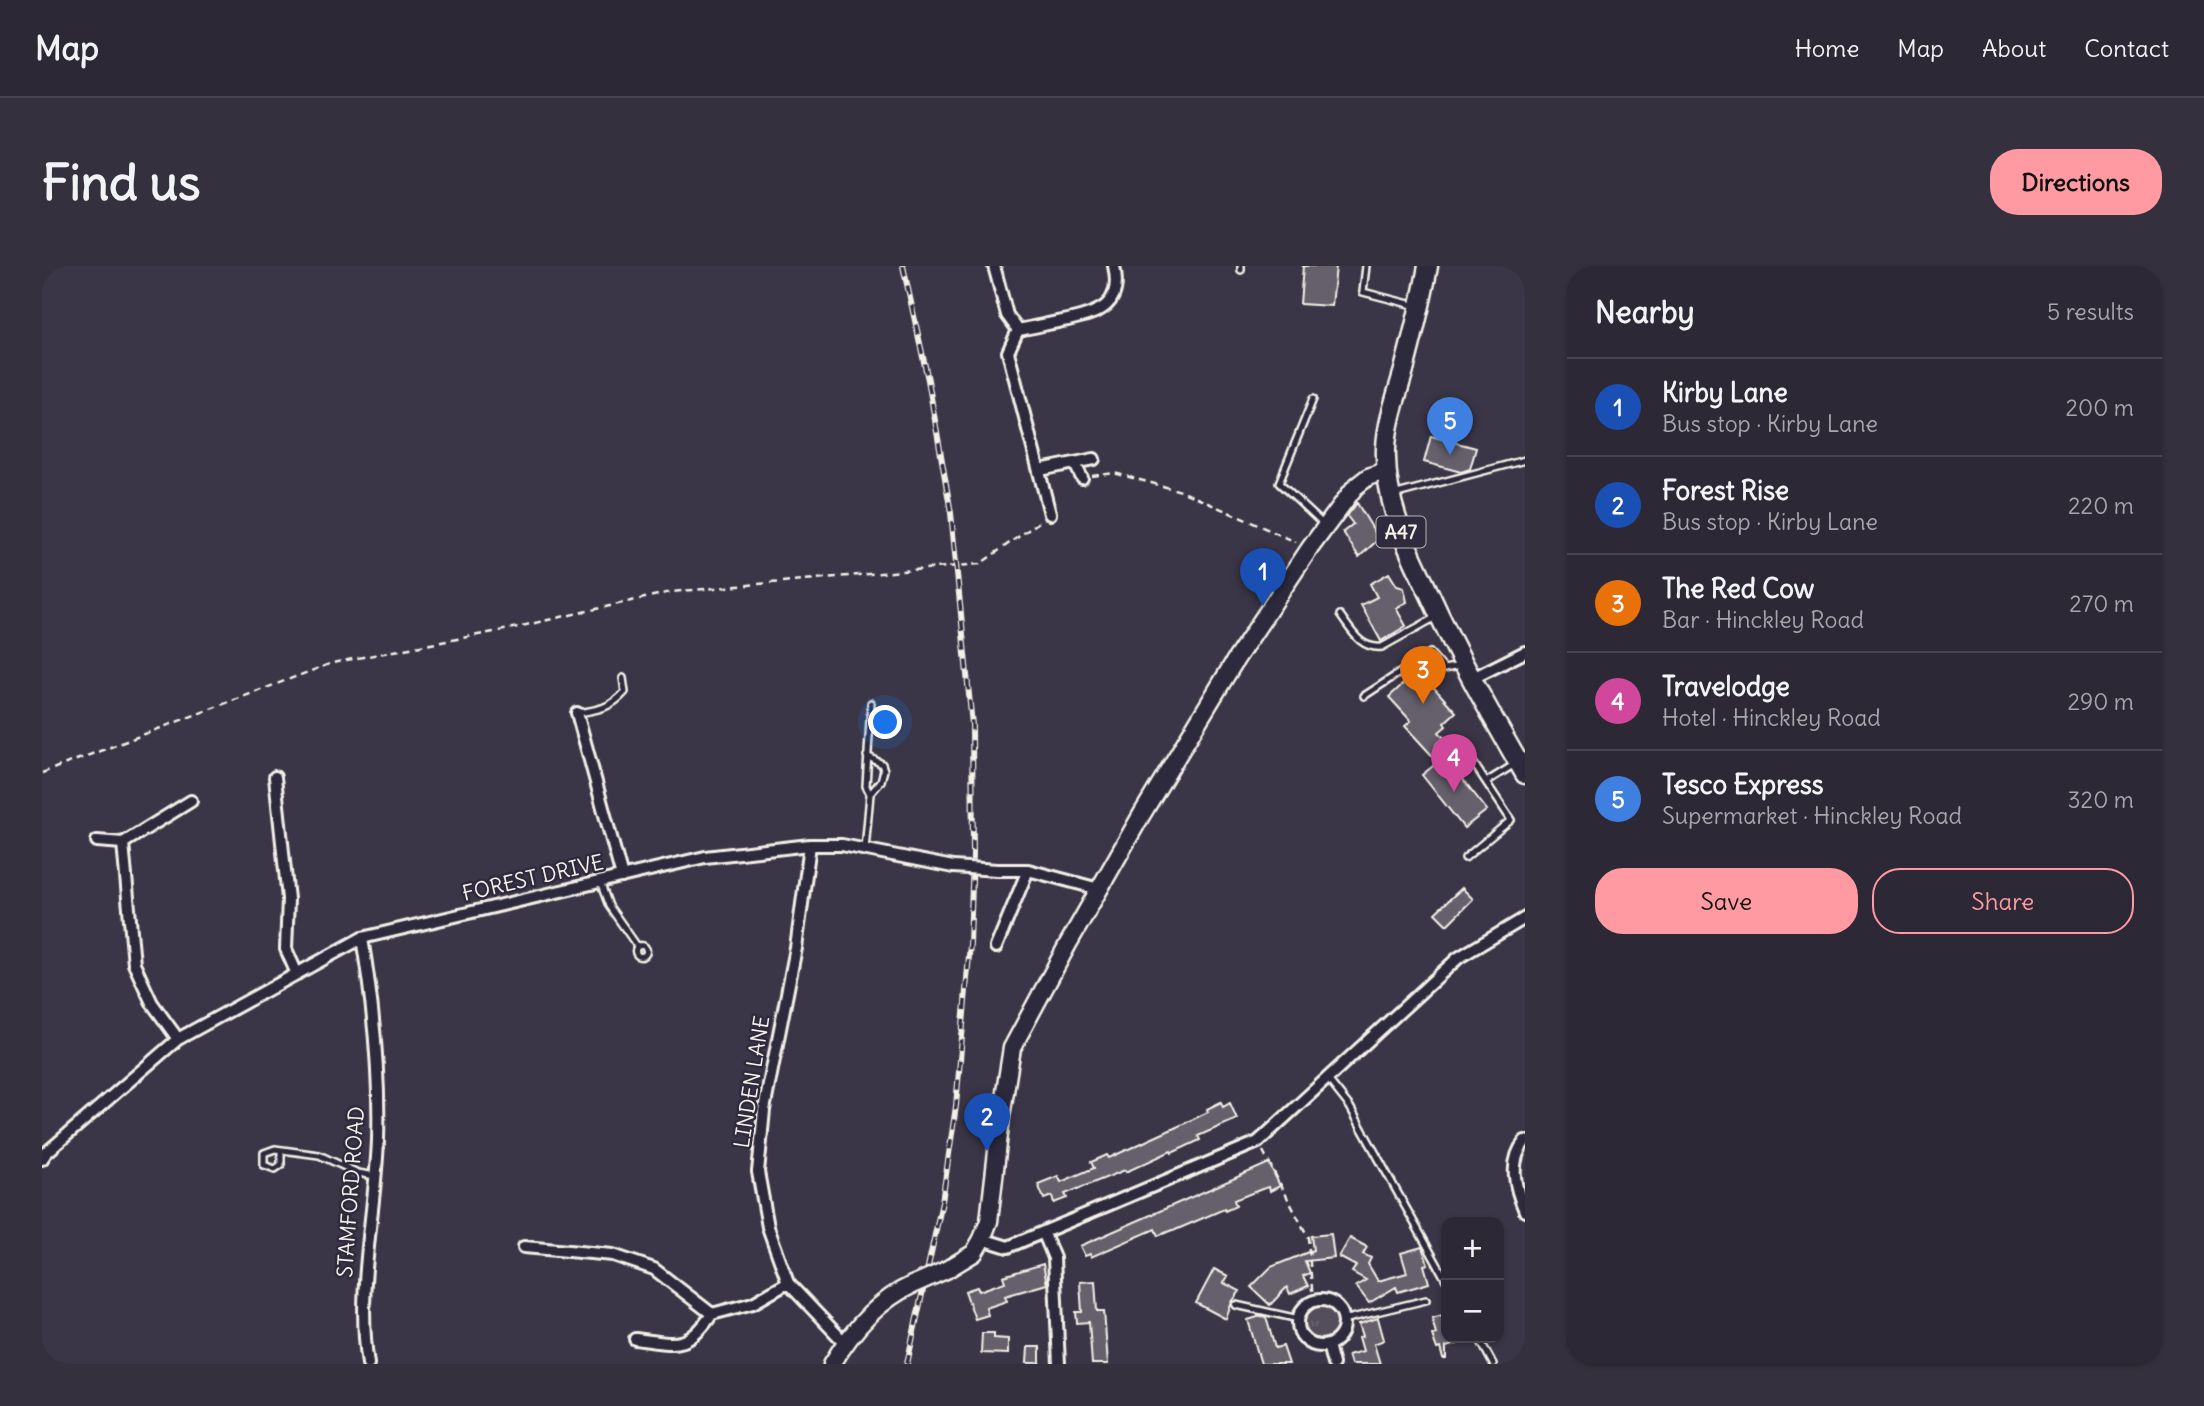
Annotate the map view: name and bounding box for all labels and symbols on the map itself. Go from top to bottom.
pin: 5 [1427,397,1473,455]
road number: A47 [1376,516,1426,548]
pin: 1 [1240,548,1286,606]
pin: 3 [1400,646,1446,704]
your location [868,705,902,739]
pin: 4 [1431,734,1477,792]
street label: FOREST DRIVE [460,848,606,907]
street label: LINDEN LANE [728,1014,775,1150]
pin: 2 [964,1093,1010,1151]
street label: STAMFORD ROAD [331,1106,370,1278]

